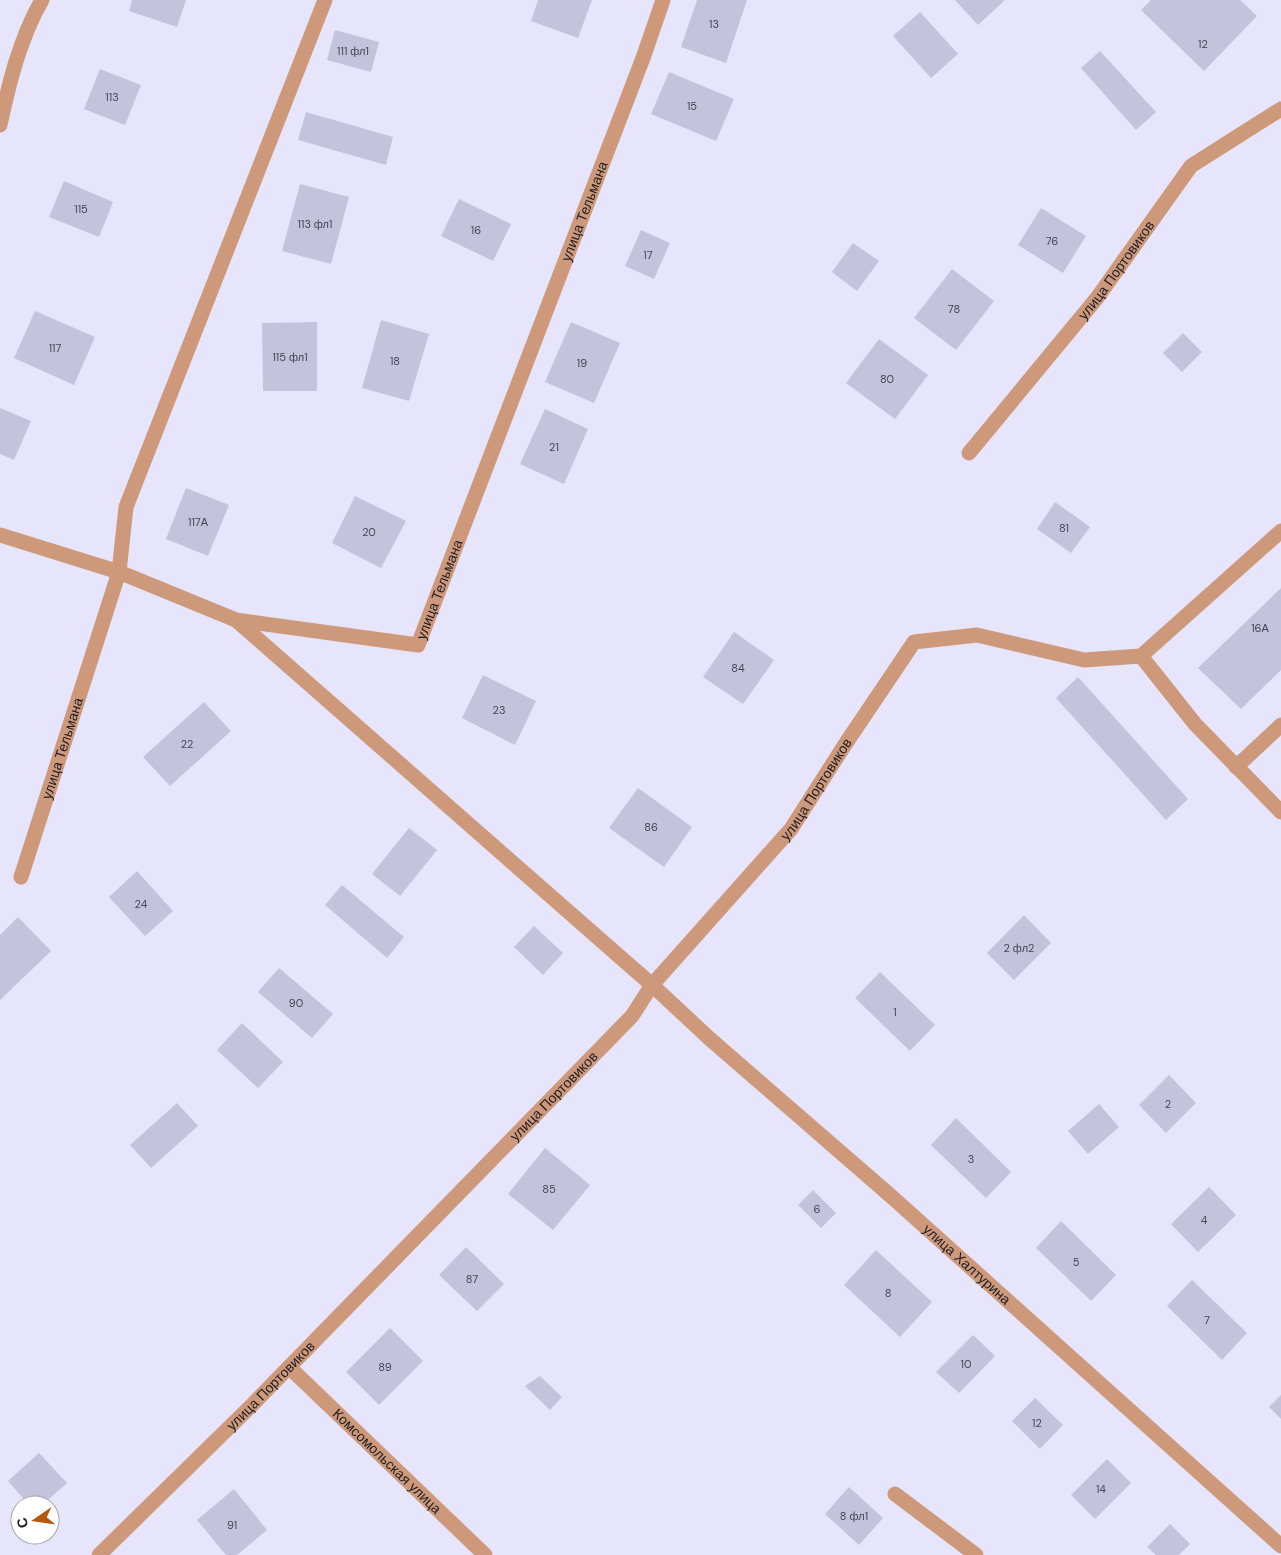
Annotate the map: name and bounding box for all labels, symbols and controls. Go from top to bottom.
house number: 13 [709,17,719,31]
house number: 12 [1198,37,1208,51]
house number: 111 фл1 [337,44,369,58]
house number: 113 [105,90,119,104]
house number: 15 [687,99,697,113]
street label: улица Тельмана [557,159,612,264]
house number: 115 [74,202,88,216]
house number: 113 фл1 [298,217,332,231]
street label: улица Портовиков [1074,217,1158,323]
house number: 16 [471,223,481,237]
house number: 76 [1046,234,1058,248]
house number: 17 [643,248,653,262]
house number: 78 [948,302,960,316]
house number: 117 [49,341,61,355]
house number: 115 фл1 [272,350,308,364]
house number: 18 [390,354,400,368]
house number: 19 [577,356,587,370]
house number: 80 [880,372,894,386]
house number: 21 [549,440,559,454]
house number: 117А [188,515,209,529]
house number: 81 [1059,521,1069,535]
house number: 20 [362,525,376,539]
street label: улица Тельмана [412,537,467,642]
house number: 16А [1251,621,1269,635]
house number: 84 [731,661,745,675]
street label: улица Тельмана [38,695,87,802]
house number: 23 [493,703,505,717]
street label: улица Портовиков [776,734,856,844]
house number: 22 [181,737,193,751]
house number: 86 [644,820,658,834]
house number: 24 [135,897,148,911]
house number: 2 фл2 [1004,941,1034,955]
house number: 90 [289,996,303,1010]
house number: 1 [893,1005,897,1019]
street label: улица Портовиков [506,1048,602,1145]
house number: 2 [1165,1097,1171,1111]
house number: 3 [968,1152,974,1166]
house number: 85 [542,1182,556,1196]
house number: 6 [814,1202,821,1216]
house number: 4 [1201,1213,1208,1227]
street label: улица Халтурина [919,1220,1015,1309]
house number: 5 [1073,1255,1080,1269]
house number: 87 [466,1272,478,1286]
house number: 8 [885,1286,891,1300]
house number: 7 [1204,1313,1210,1327]
street label: улица Портовиков [223,1337,318,1434]
house number: 10 [961,1357,971,1371]
house number: 89 [378,1360,392,1374]
street label: Комсомольская улица [329,1405,446,1518]
house number: 12 [1032,1416,1042,1430]
house number: 14 [1096,1482,1106,1496]
north arrow [10,1495,60,1545]
house number: 8 фл1 [840,1509,868,1523]
text: С [12,1516,32,1530]
house number: 91 [227,1518,237,1532]

